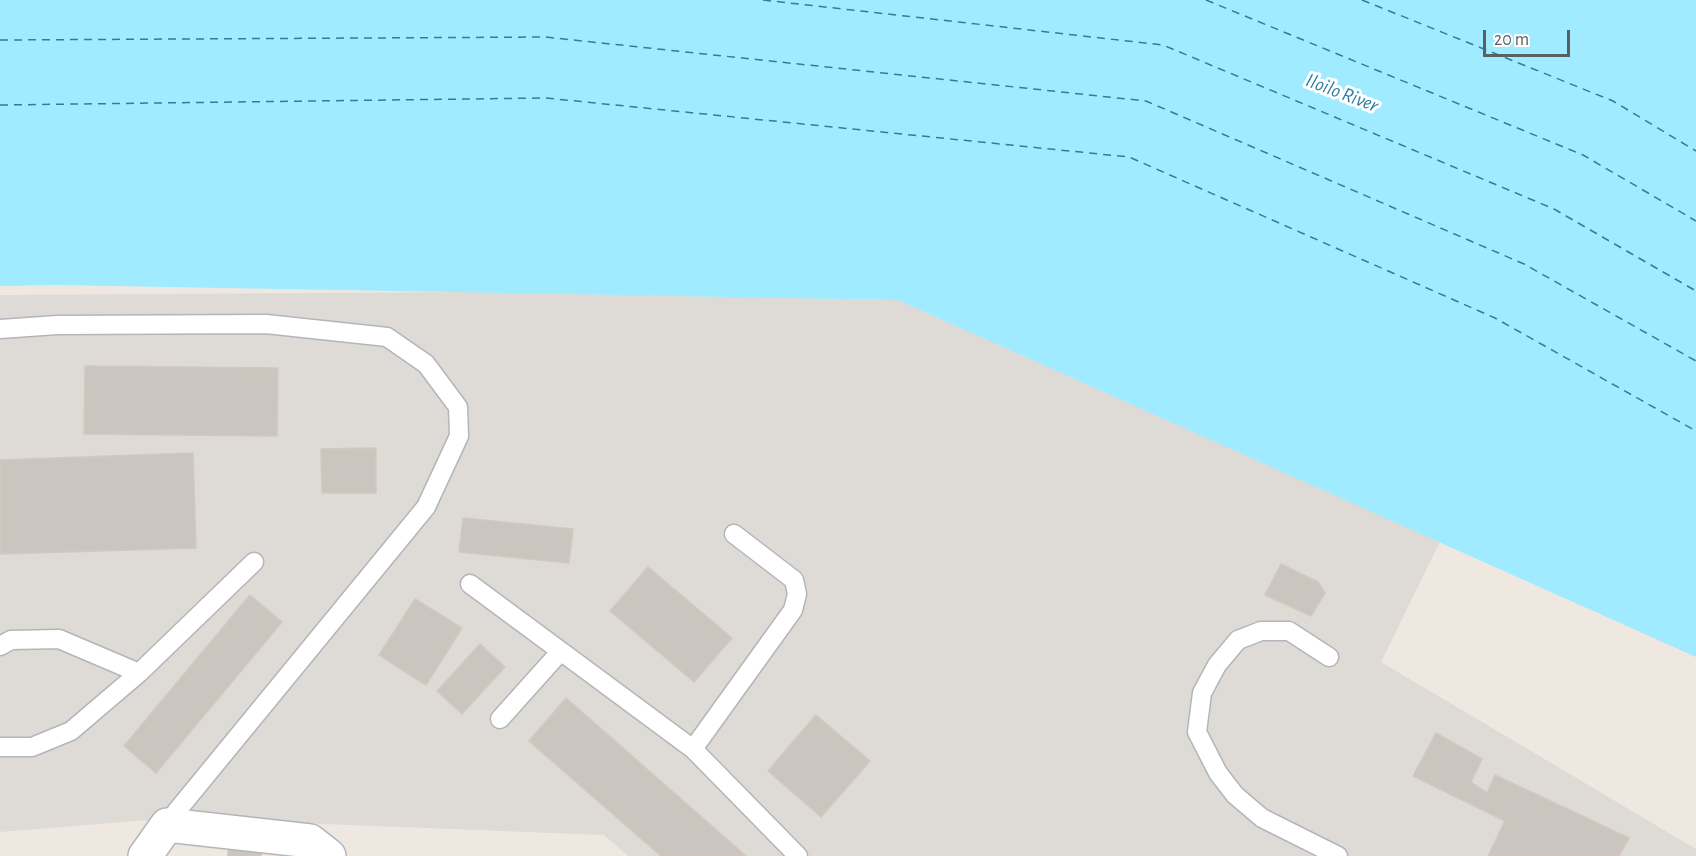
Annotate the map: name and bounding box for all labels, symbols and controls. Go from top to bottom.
scale bar [1486,18,1573,56]
text: 20 m [1494,31,1529,49]
water label: Iloilo River [1302,68,1382,118]

